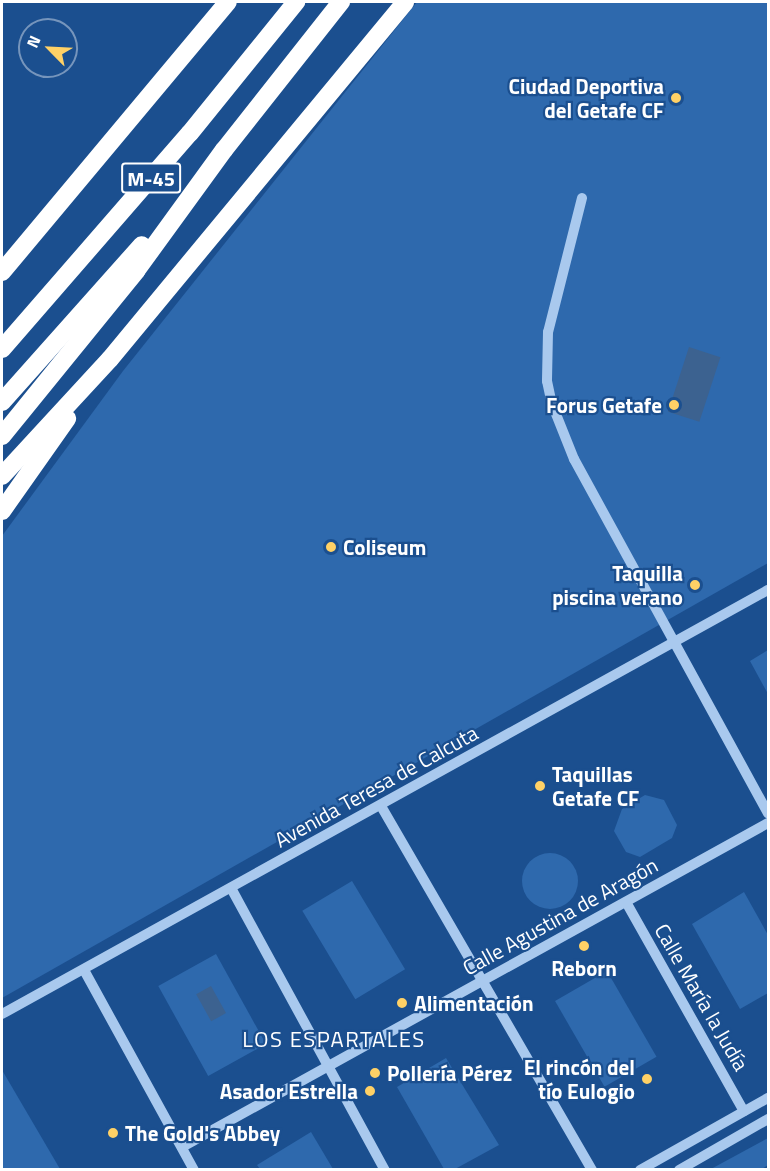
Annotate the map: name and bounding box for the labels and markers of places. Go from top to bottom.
place label: Ciudad Deportiva del Getafe CF [509,73,664,123]
marker: Ciudad Deportiva del Getafe CF [669,91,683,105]
place label: Forus Getafe [546,392,662,418]
marker: Forus Getafe [667,398,681,412]
place label: Coliseum [343,534,426,560]
marker: Coliseum [324,540,338,554]
place label: Taquilla piscina verano [552,560,683,610]
marker: Taquilla piscina verano [688,578,702,592]
place label: Taquillas Getafe CF [552,761,639,811]
marker: Taquillas Getafe CF [533,779,547,793]
marker: Reborn [577,939,591,953]
place label: Reborn [551,955,617,981]
place label: Alimentación [414,990,534,1016]
marker: Alimentación [395,996,409,1010]
place label: El rincón del tío Eulogio [524,1054,635,1104]
place label: Pollería Pérez [387,1060,512,1086]
marker: Pollería Pérez [368,1066,382,1080]
marker: El rincón del tío Eulogio [640,1072,654,1086]
place label: Asador Estrella [220,1078,358,1104]
marker: Asador Estrella [363,1084,377,1098]
place label: The Gold's Abbey [125,1120,280,1146]
marker: The Gold's Abbey [106,1126,120,1140]

